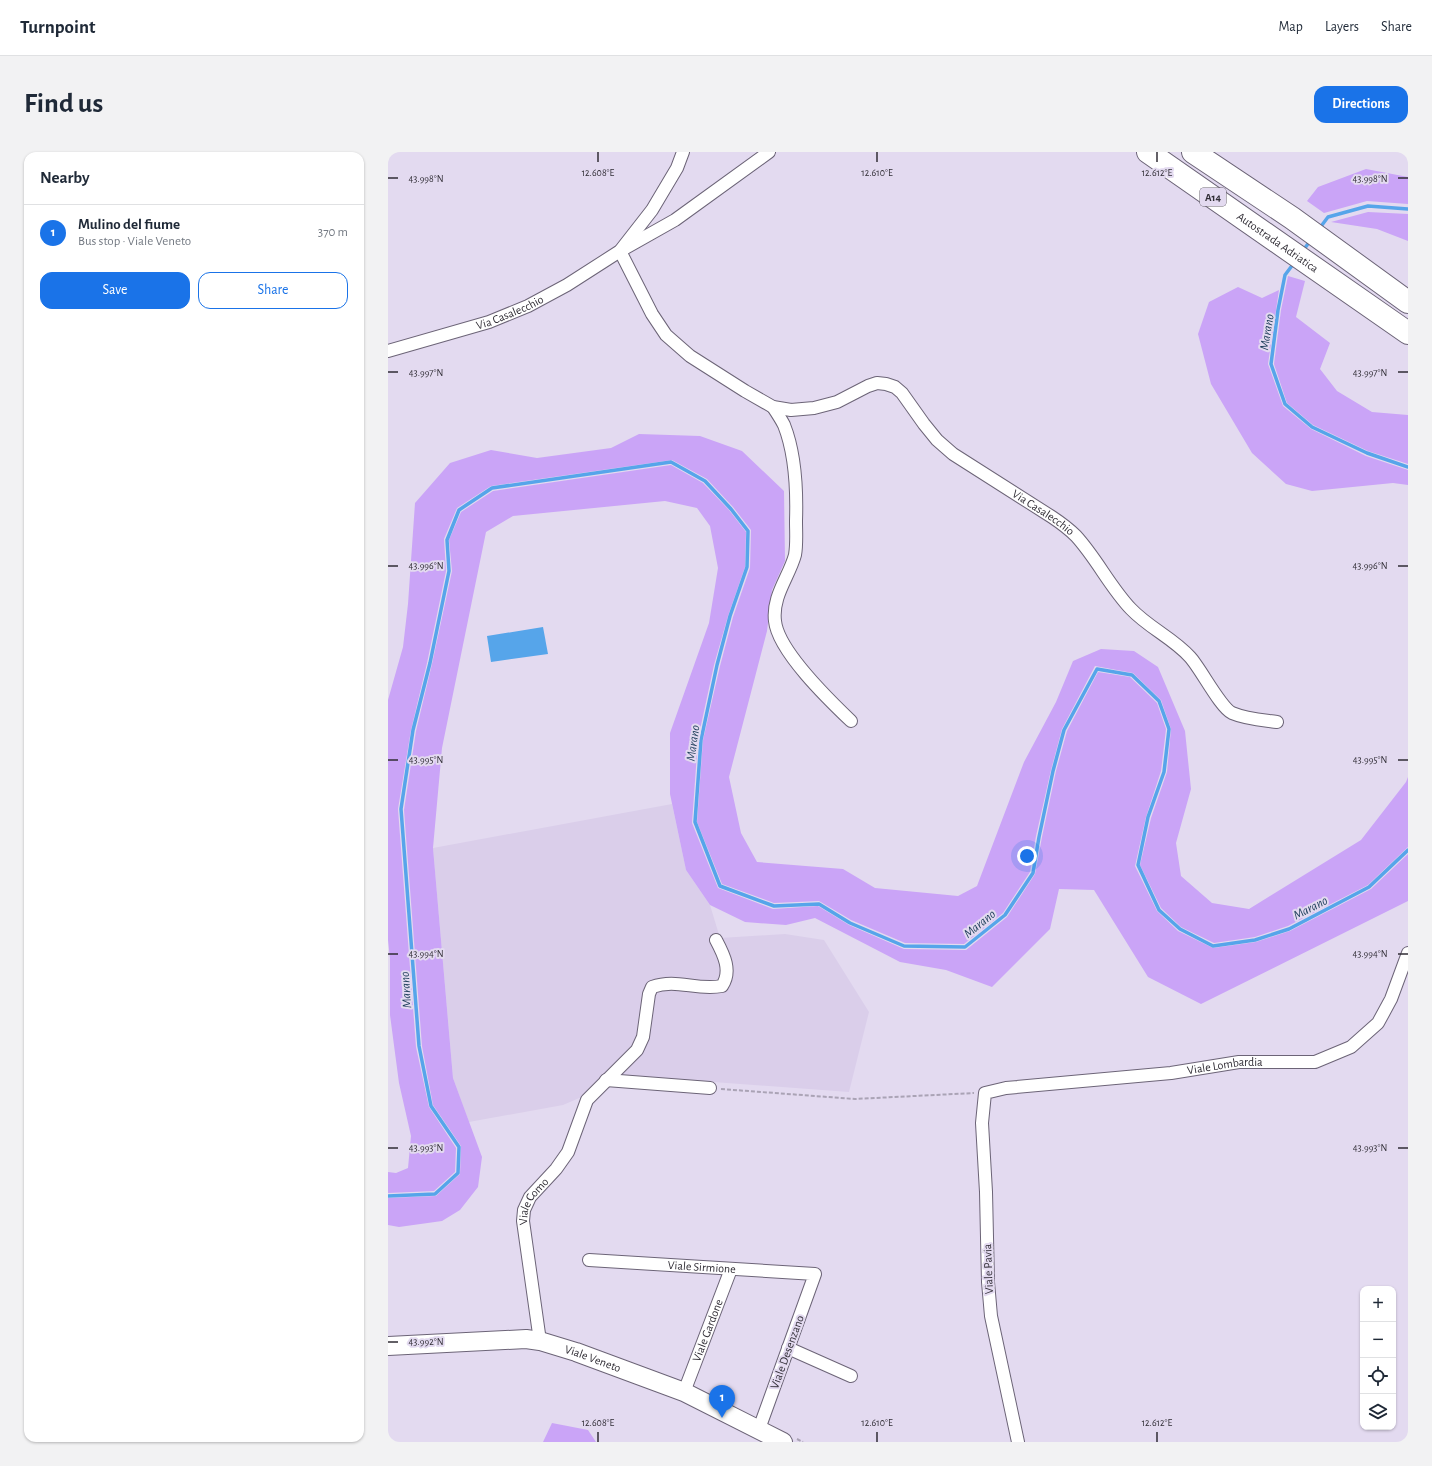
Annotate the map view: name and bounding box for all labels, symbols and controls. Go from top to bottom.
text: Turnpoint [20,18,95,37]
text: Map [1278,20,1303,34]
text: Layers [1325,20,1359,34]
text: Share [1381,20,1412,34]
button: Directions [1314,86,1408,123]
text: Find us [24,90,103,118]
text: 12.608°E [582,168,615,178]
text: 12.610°E [861,168,893,178]
text: 12.612°E [1142,168,1173,178]
text: Nearby [40,169,90,186]
text: 43.998°N [408,174,444,184]
text: 43.998°N [1352,174,1388,184]
road number: A14 [1200,188,1226,206]
street label: Autostrada Adriatica [1235,210,1321,275]
text: Mulino del fiume [78,217,180,232]
text: 1 [51,226,55,239]
text: 370 m [318,226,348,239]
text: Bus stop · Viale Veneto [78,235,191,248]
button: Save [40,272,190,309]
button: Share [198,272,348,309]
street label: Via Casalecchio [475,293,546,331]
water label: Marano [1258,313,1277,351]
text: 43.997°N [409,368,443,378]
text: 43.997°N [1353,368,1387,378]
street label: Via Casalecchio [1010,487,1077,537]
text: 43.996°N [408,561,444,571]
text: 43.996°N [1352,561,1388,571]
water label: Marano [685,724,702,762]
text: 43.995°N [409,755,443,765]
text: 43.995°N [1353,755,1387,765]
your location [1017,846,1037,866]
water label: Marano [1291,894,1330,922]
water label: Marano [962,908,998,941]
text: 43.994°N [408,949,444,959]
text: 43.994°N [1352,949,1388,959]
water label: Marano [399,971,414,1009]
street label: Viale Lombardia [1186,1056,1263,1076]
text: 43.993°N [409,1143,443,1153]
text: 43.993°N [1353,1143,1387,1153]
street label: Viale Como [517,1175,551,1226]
street label: Viale Pavia [981,1243,995,1294]
street label: Viale Sirmione [667,1259,736,1275]
map controls [1360,1286,1396,1430]
button: + [1360,1286,1396,1322]
street label: Viale Gardone [690,1297,725,1363]
street label: Viale Desenzano [768,1313,806,1391]
button: − [1360,1322,1396,1358]
text: 43.992°N [409,1337,443,1347]
street label: Viale Veneto [563,1343,623,1374]
button: locate [1360,1358,1396,1394]
pin: 1 [709,1385,735,1418]
button: layers [1360,1394,1396,1430]
text: 12.608°E [582,1418,615,1428]
text: 12.610°E [861,1418,893,1428]
text: 12.612°E [1142,1418,1173,1428]

